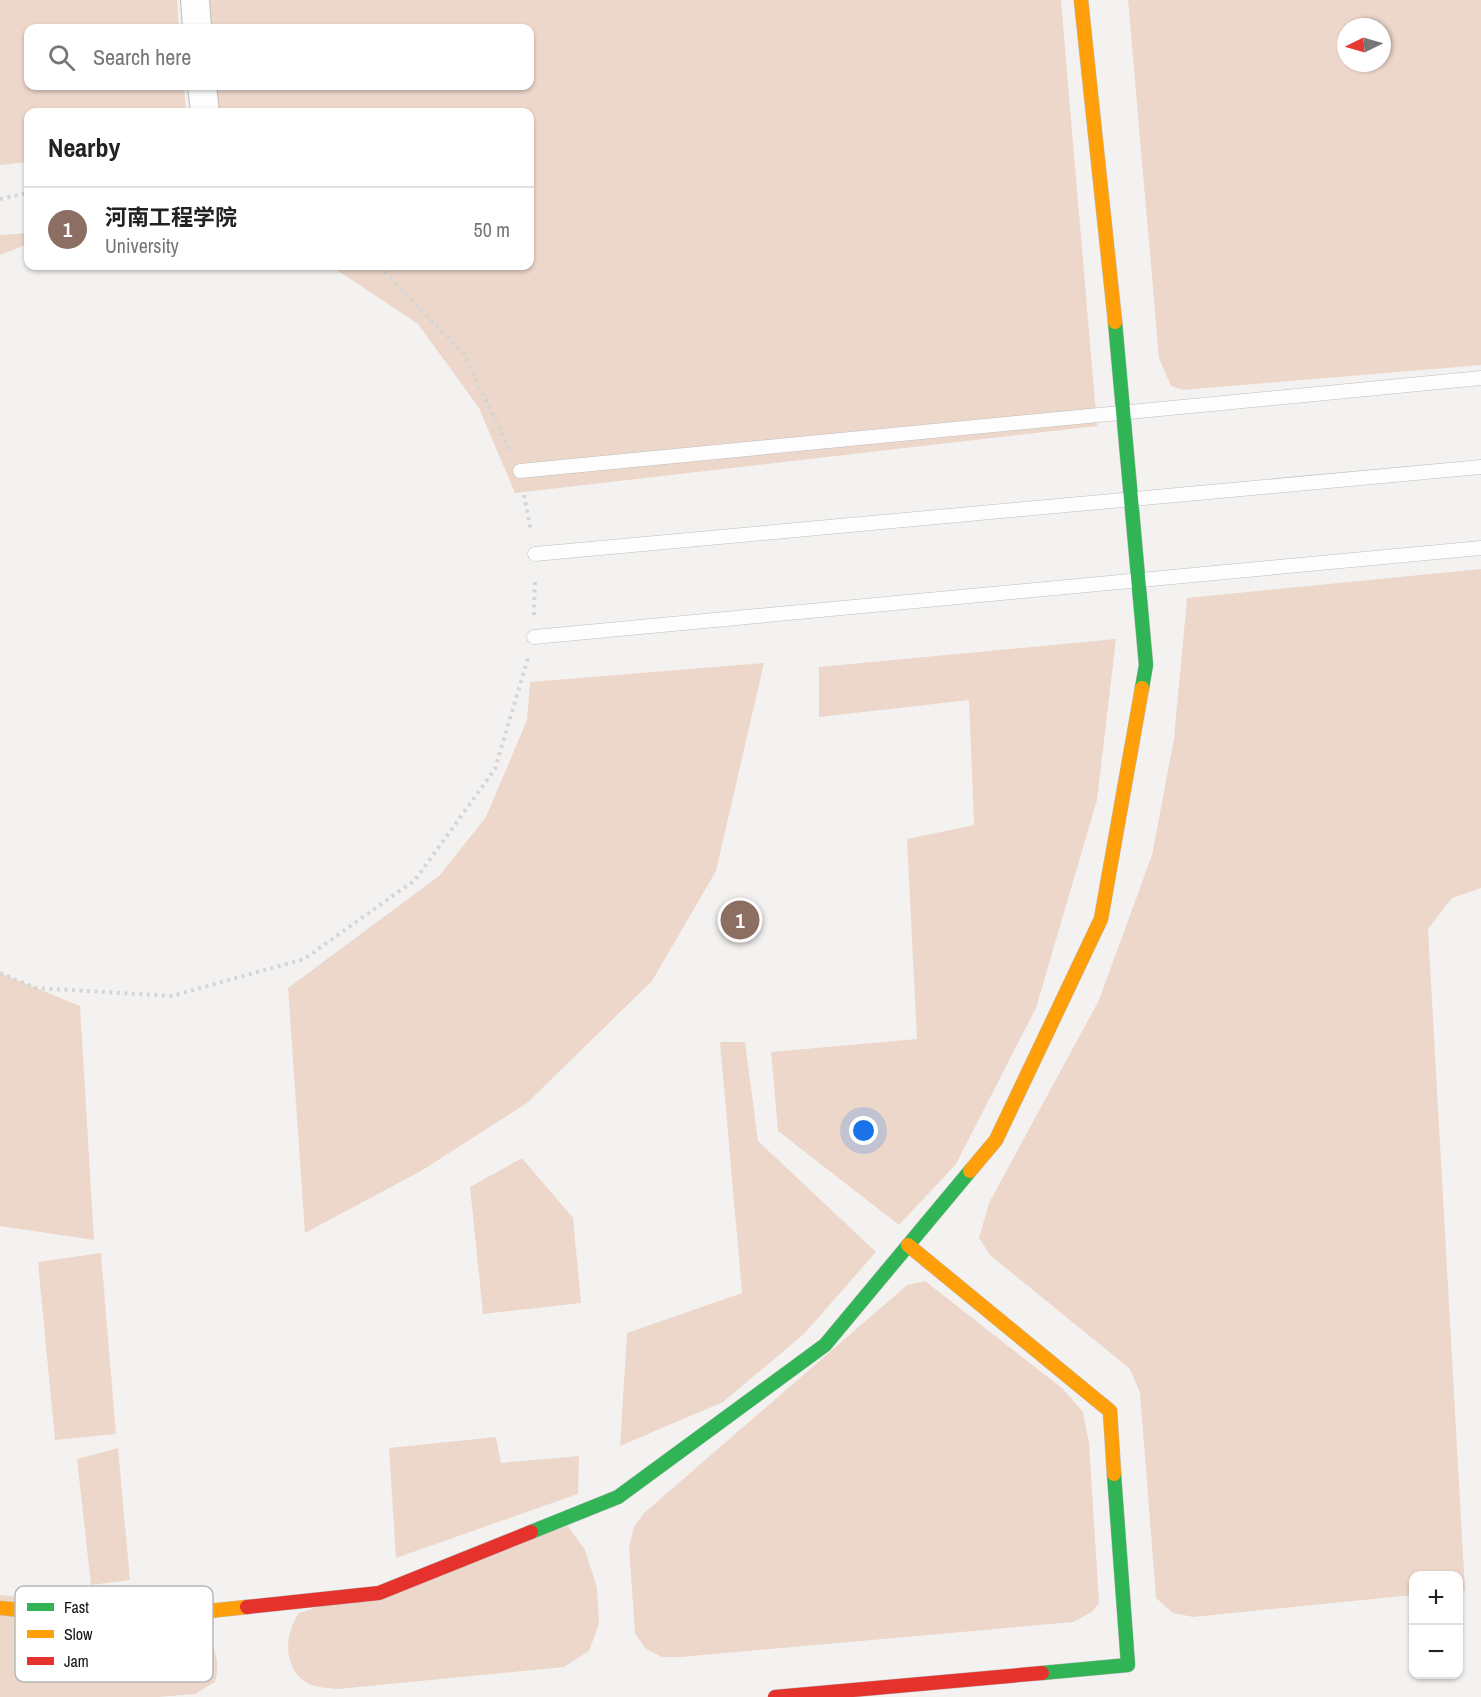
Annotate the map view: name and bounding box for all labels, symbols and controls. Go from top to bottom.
north arrow [1337,18,1391,72]
search box [24,24,534,90]
icon: search [45,41,78,74]
text: Search here [93,42,191,72]
text: Nearby [48,130,120,165]
text: 河南工程学院 [105,202,237,232]
text: 1 [63,216,72,243]
text: 50 m [474,216,510,243]
text: University [105,232,179,259]
pin: 1 [720,898,760,942]
your location [849,1116,878,1145]
map controls [1409,1571,1463,1679]
button: + [1409,1571,1463,1625]
legend [15,1586,213,1682]
text: Fast [64,1596,89,1618]
text: Slow [64,1623,93,1645]
button: − [1409,1625,1463,1679]
text: Jam [64,1650,89,1672]

